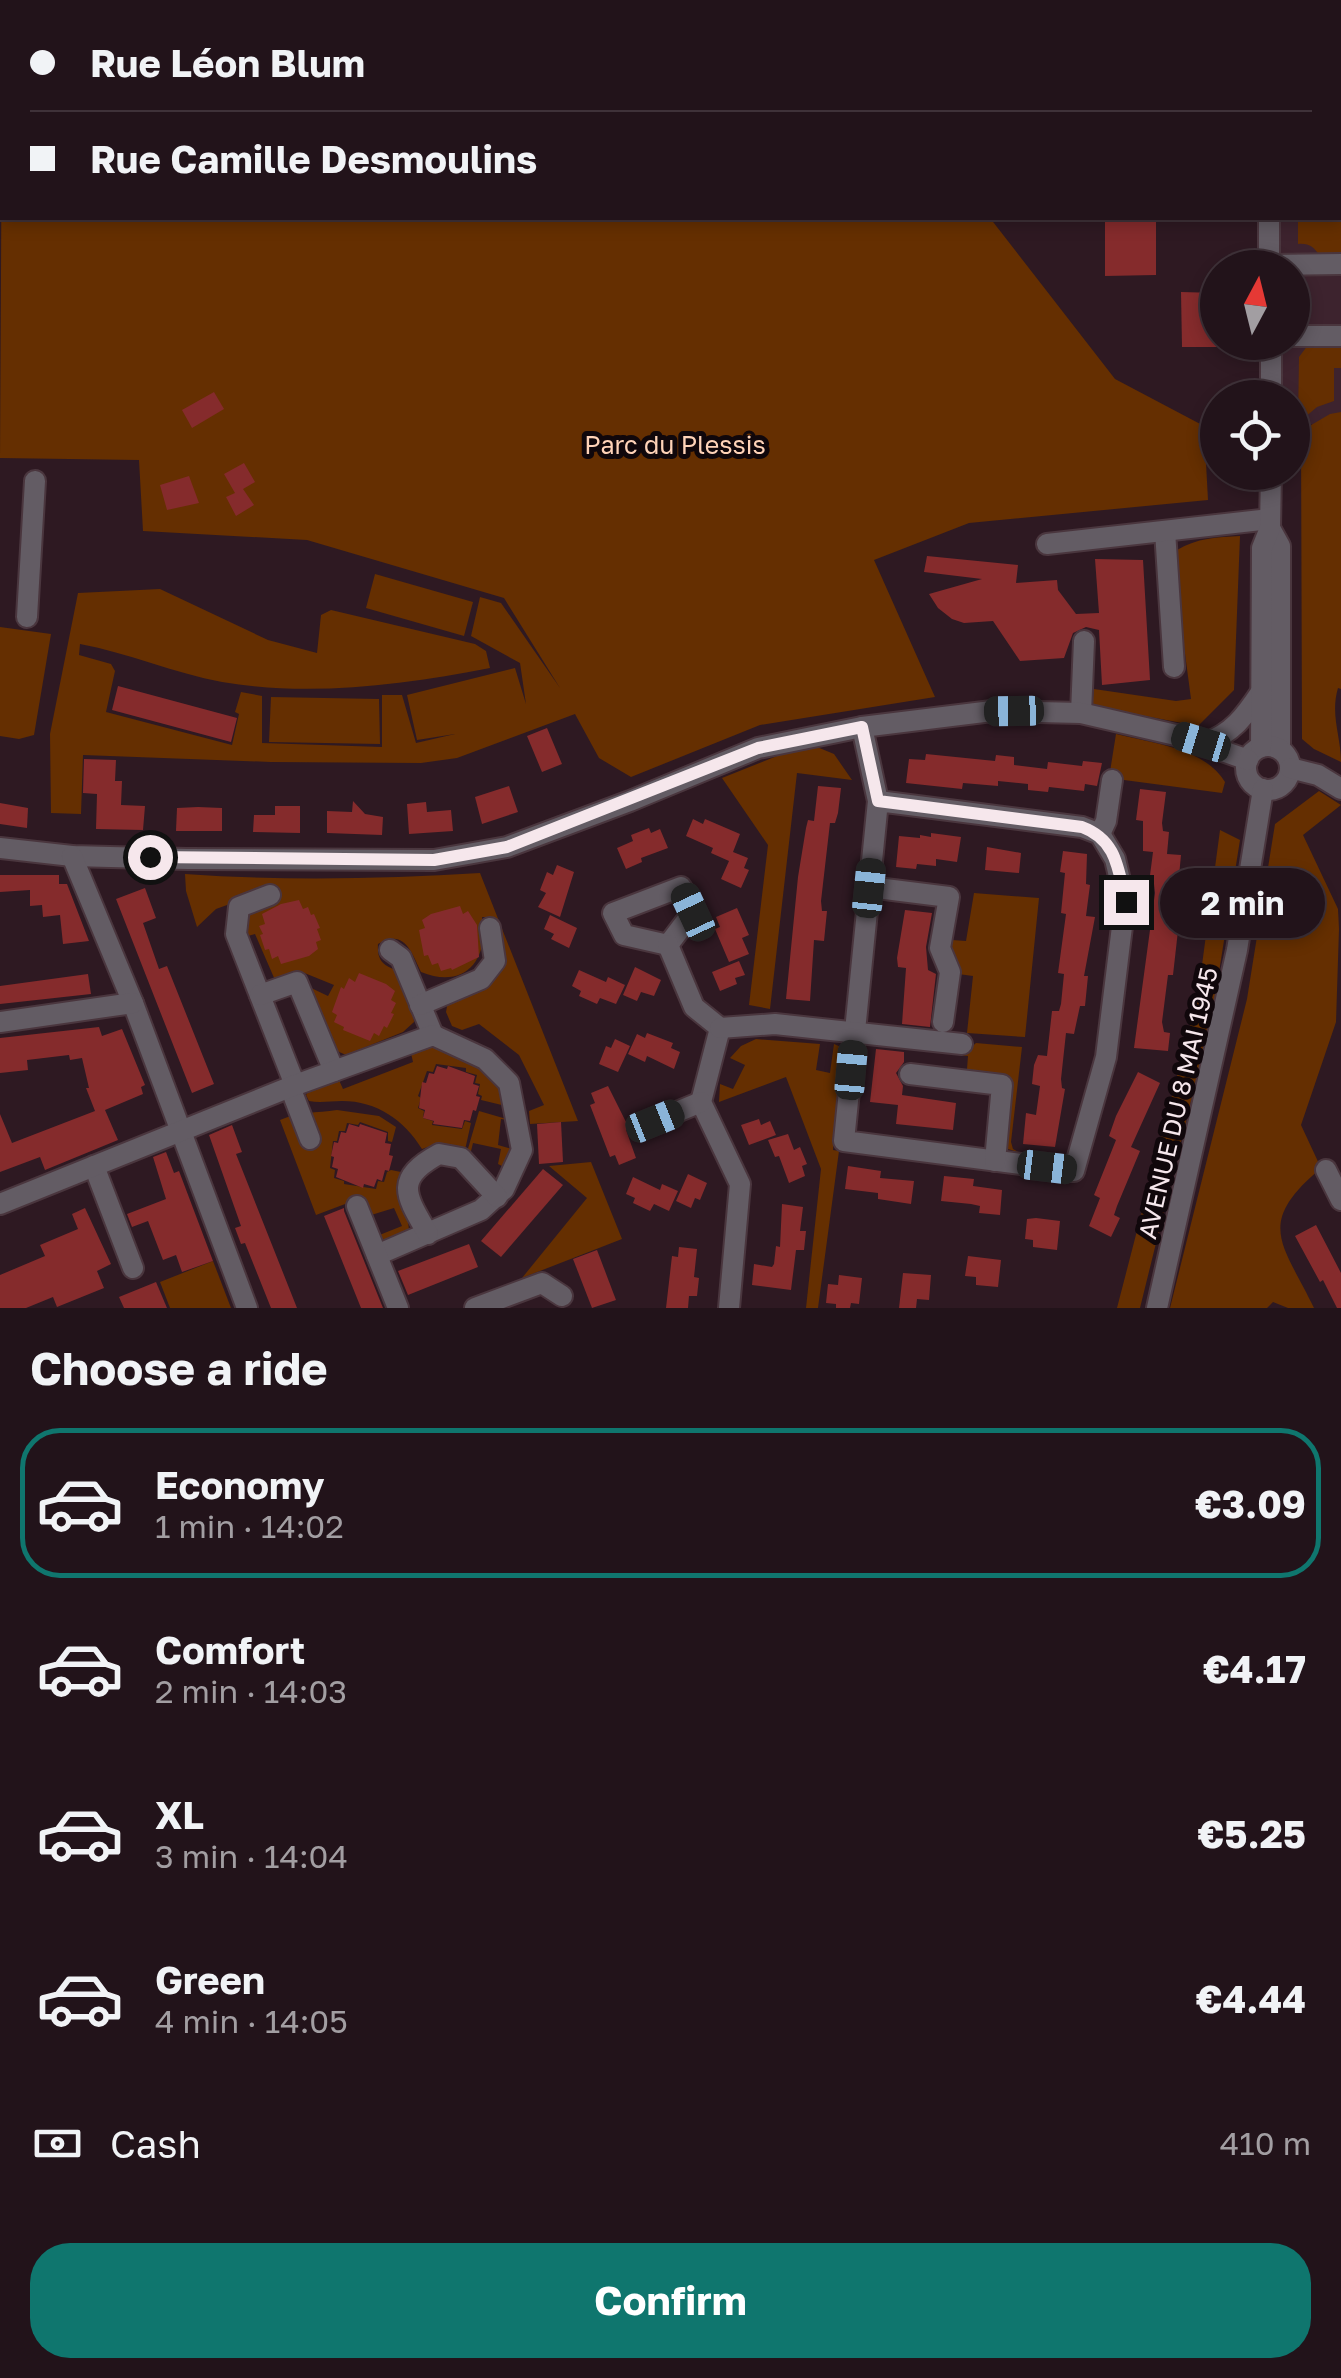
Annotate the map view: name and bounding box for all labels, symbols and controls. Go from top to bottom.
text: Rue Léon Blum [90,40,365,85]
text: Rue Camille Desmoulins [90,136,537,181]
north arrow [1200,250,1310,360]
map controls [1200,250,1310,490]
button: locate [1200,380,1310,490]
park label: Parc du Plessis [584,429,766,460]
car [984,695,1044,727]
car [1168,719,1234,765]
route start [128,835,173,880]
car [851,857,887,919]
callout: 2 min [1161,867,1326,937]
car [667,878,719,946]
route end [1104,880,1149,925]
text: 2 min [1201,884,1284,922]
street label: AVENUE DU 8 MAI 1945 [1131,964,1224,1242]
car [833,1039,869,1101]
car [622,1096,688,1146]
car [1015,1148,1079,1186]
text: Choose a ride [30,1341,328,1395]
icon: car [35,1458,125,1548]
text: Economy [155,1462,324,1507]
text: €3.09 [1195,1481,1306,1526]
text: 1 min · 14:02 [155,1507,344,1545]
icon: car [35,1623,125,1713]
text: Comfort [155,1627,305,1672]
text: €4.17 [1203,1646,1306,1691]
text: 2 min · 14:03 [155,1672,347,1710]
icon: car [35,1788,125,1878]
text: XL [155,1792,204,1837]
text: €5.25 [1198,1811,1306,1856]
text: 3 min · 14:04 [155,1837,348,1875]
icon: car [35,1953,125,2043]
text: Green [155,1957,265,2002]
text: €4.44 [1196,1976,1306,2021]
text: 4 min · 14:05 [155,2002,348,2040]
icon: cash [30,2116,85,2171]
text: Cash [110,2121,201,2166]
text: 410 m [1220,2124,1311,2162]
button: Confirm [30,2243,1311,2358]

